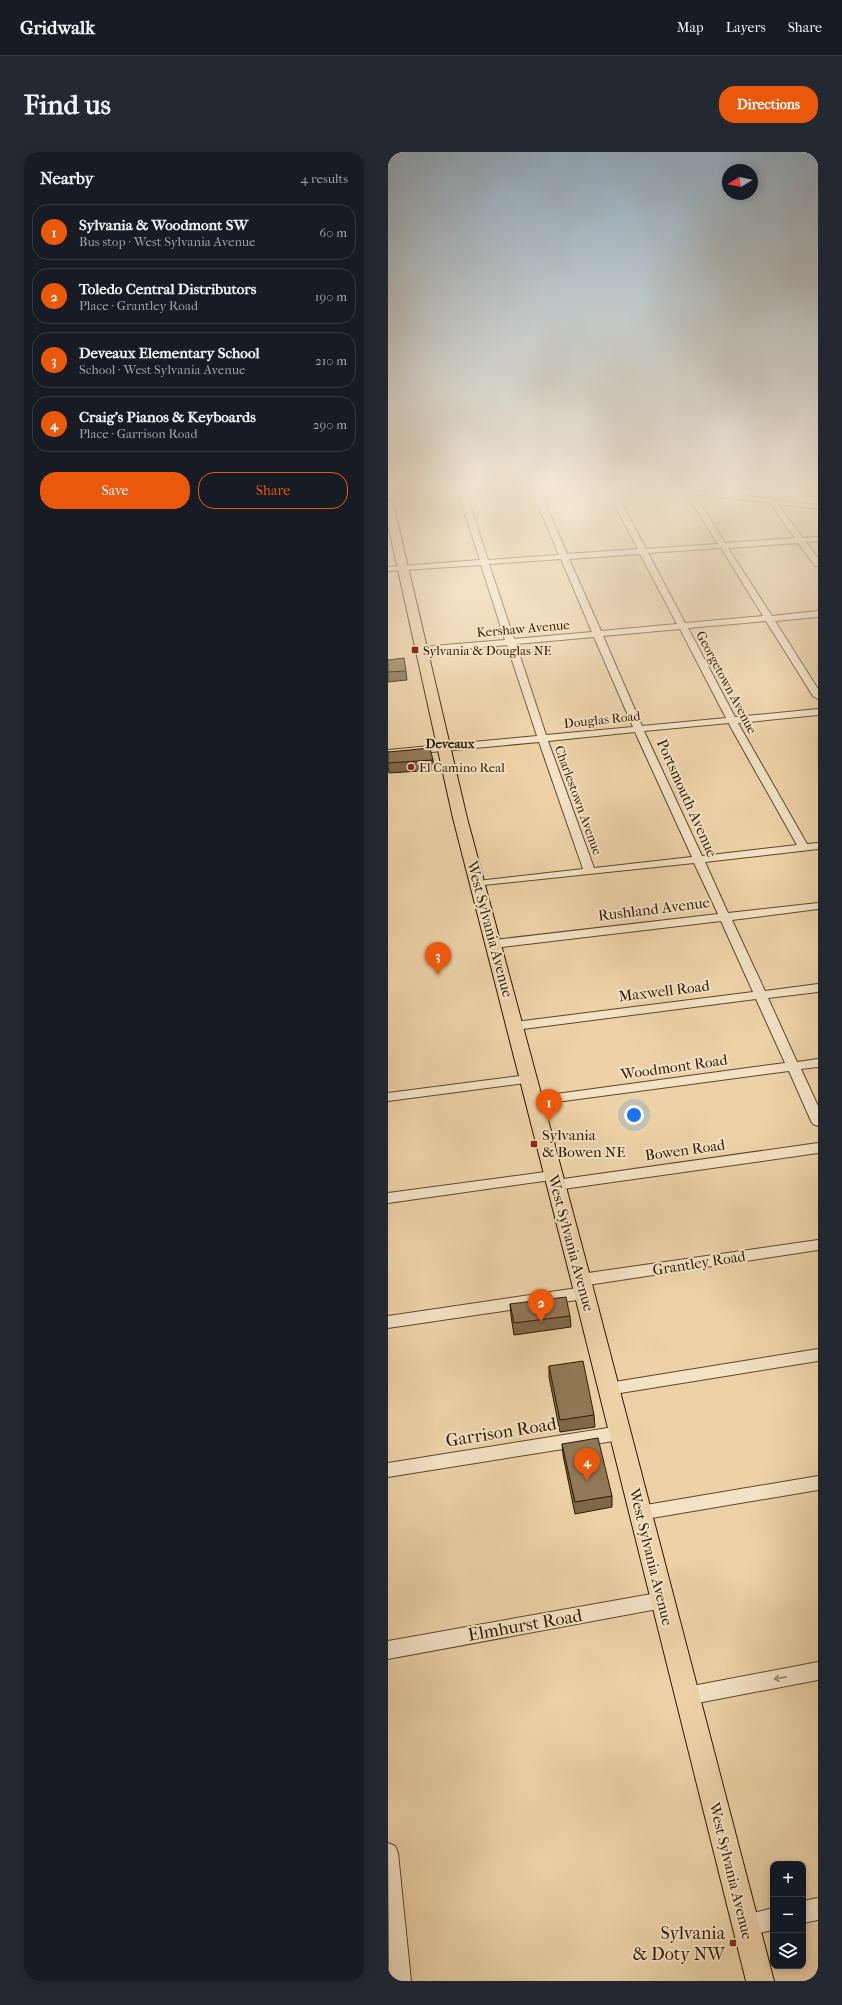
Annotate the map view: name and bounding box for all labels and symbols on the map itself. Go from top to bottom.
north arrow [722,164,758,200]
street label: Kershaw Avenue [476,617,571,640]
street label: Georgetown Avenue [693,628,760,737]
place label: Sylvania & Douglas NE [423,643,552,658]
marker: Sylvania & Douglas NE [410,645,420,655]
street label: Douglas Road [563,708,642,731]
district label: Deveaux [425,736,475,751]
street label: Portsmouth Avenue [653,736,721,860]
street label: Charlestown Avenue [552,743,605,857]
place label: El Camino Real [419,760,505,775]
marker: El Camino Real [406,762,416,772]
street label: West Sylvania Avenue [463,858,517,1000]
street label: Rushland Avenue [597,893,712,925]
pin: 3 [425,942,451,975]
street label: Maxwell Road [617,976,711,1006]
street label: Woodmont Road [618,1050,729,1084]
pin: 1 [536,1089,562,1122]
your location [624,1105,644,1125]
place label: Sylvania & Bowen NE [542,1126,625,1161]
street label: Bowen Road [644,1135,727,1165]
marker: Sylvania & Bowen NE [529,1139,539,1149]
street label: West Sylvania Avenue [544,1172,598,1314]
street label: Grantley Road [651,1247,748,1279]
pin: 2 [528,1289,554,1322]
street label: Garrison Road [444,1413,558,1452]
pin: 4 [574,1448,600,1481]
street label: West Sylvania Avenue [625,1486,677,1628]
street label: Elmhurst Road [466,1605,584,1646]
one-way arrow [774,1674,787,1682]
street label: West Sylvania Avenue [705,1800,757,1942]
place label: Sylvania & Doty NW [632,1923,726,1965]
marker: Sylvania & Doty NW [728,1938,738,1948]

